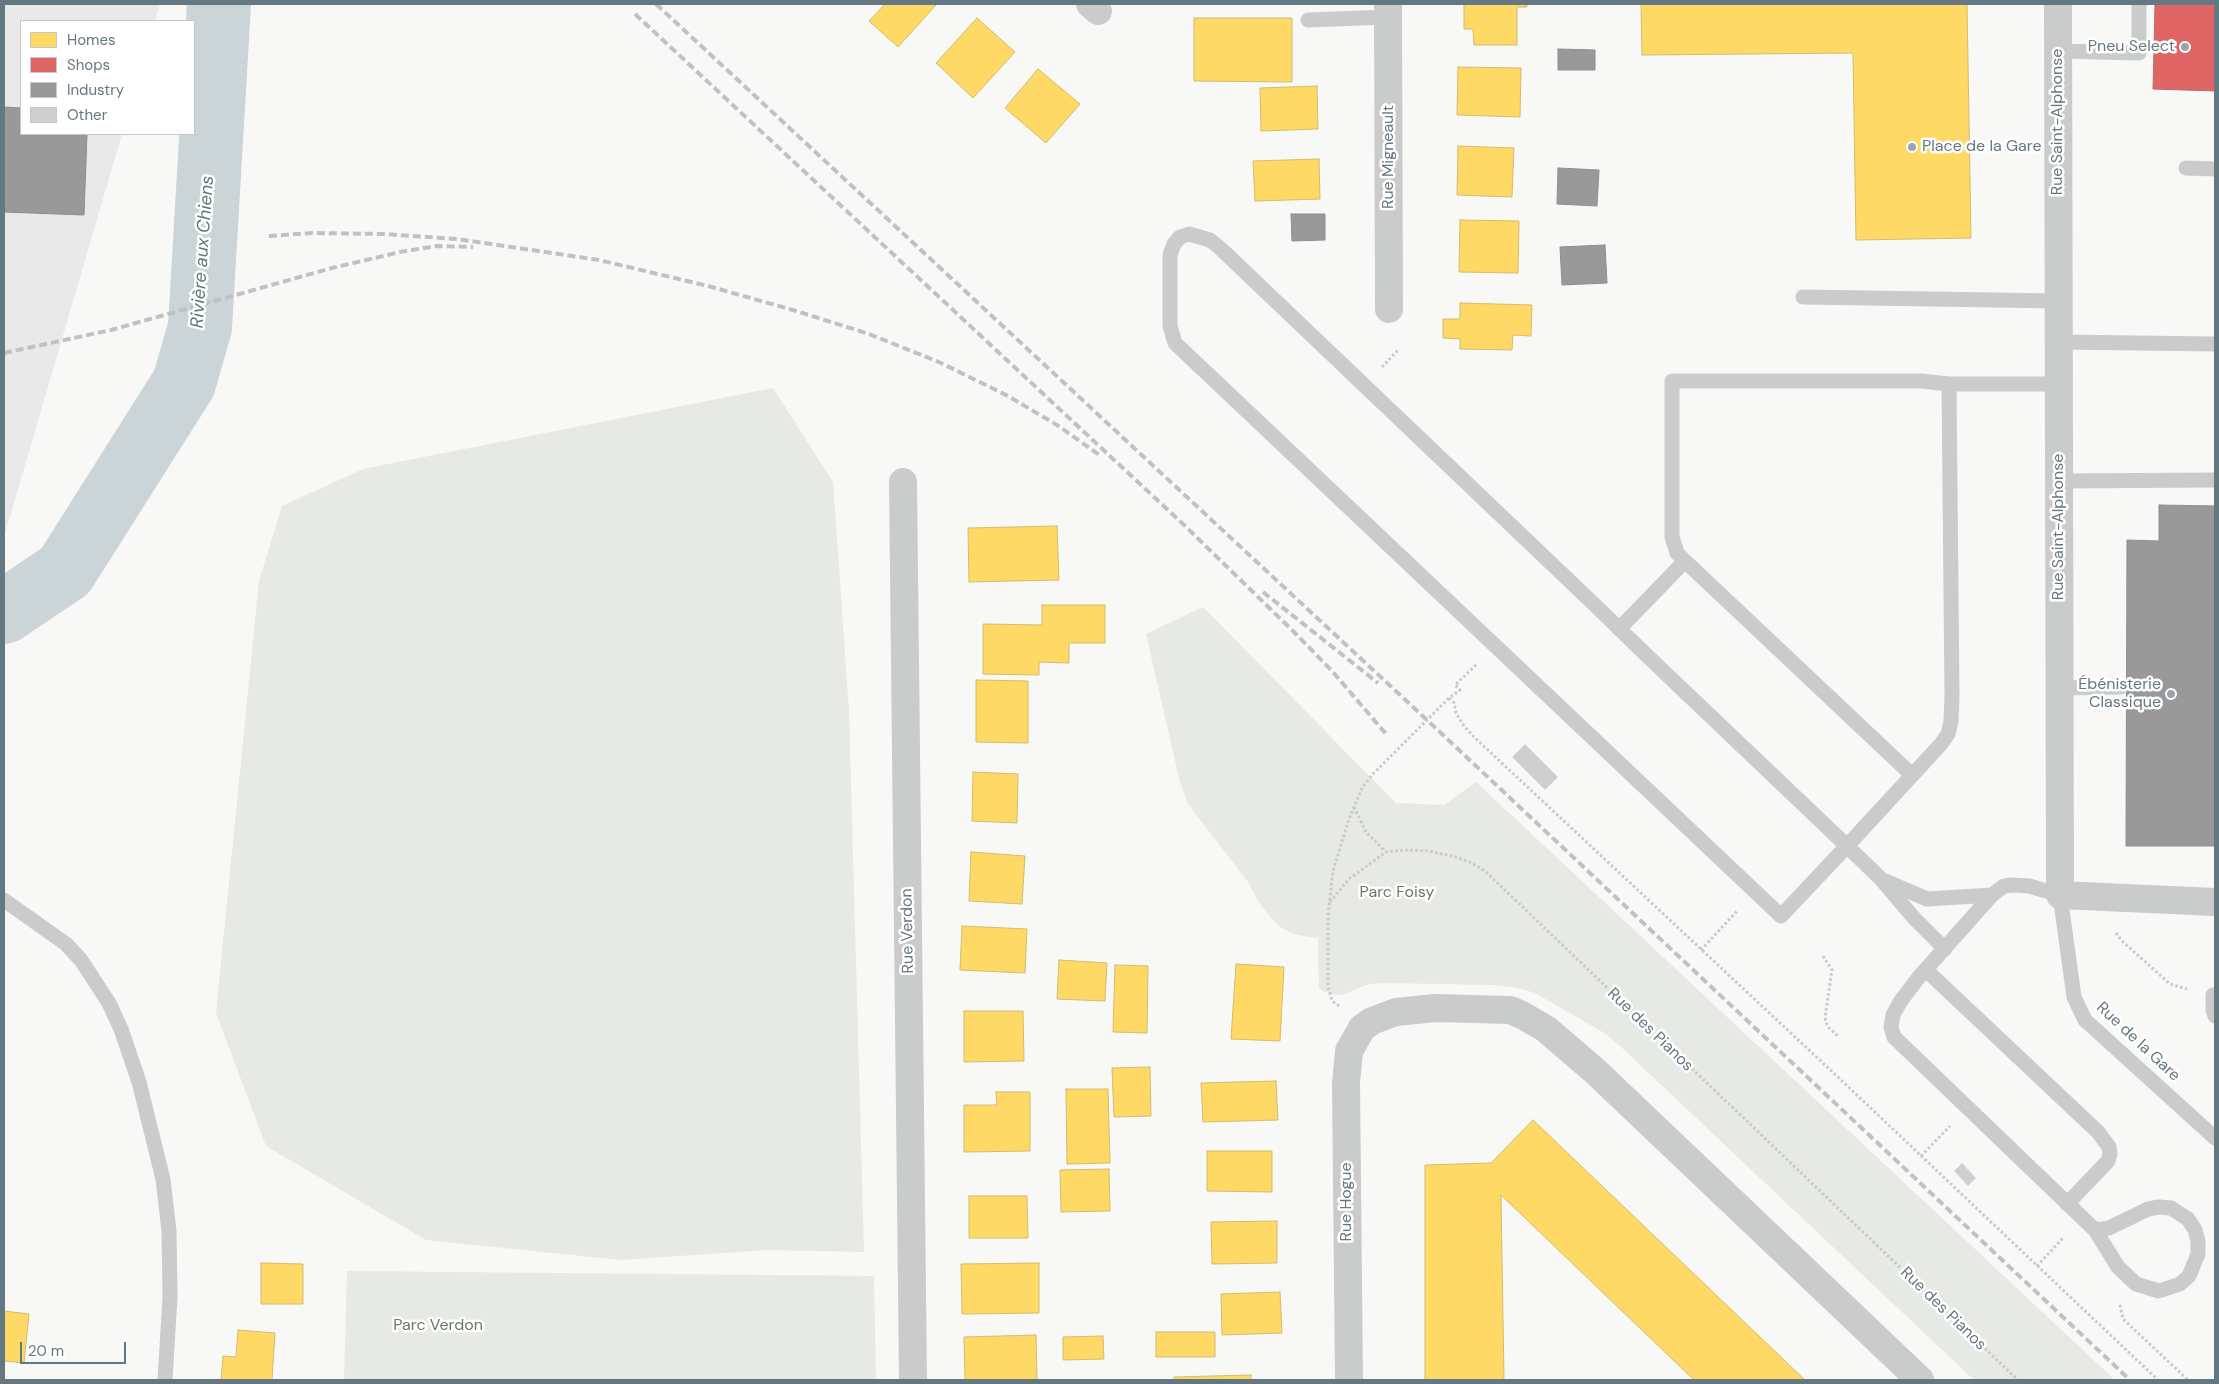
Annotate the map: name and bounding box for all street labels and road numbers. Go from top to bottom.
street label: Rue Saint-Alphonse [2048,49,2068,195]
street label: Rue Migneault [1379,105,1399,209]
street label: Rue Saint-Alphonse [2049,454,2069,600]
street label: Rue Verdon [898,888,918,974]
street label: Rue des Pianos [1603,984,1697,1076]
street label: Rue de la Gare [2092,998,2184,1086]
street label: Rue Hogue [1337,1162,1357,1242]
street label: Rue des Pianos [1896,1263,1990,1355]

